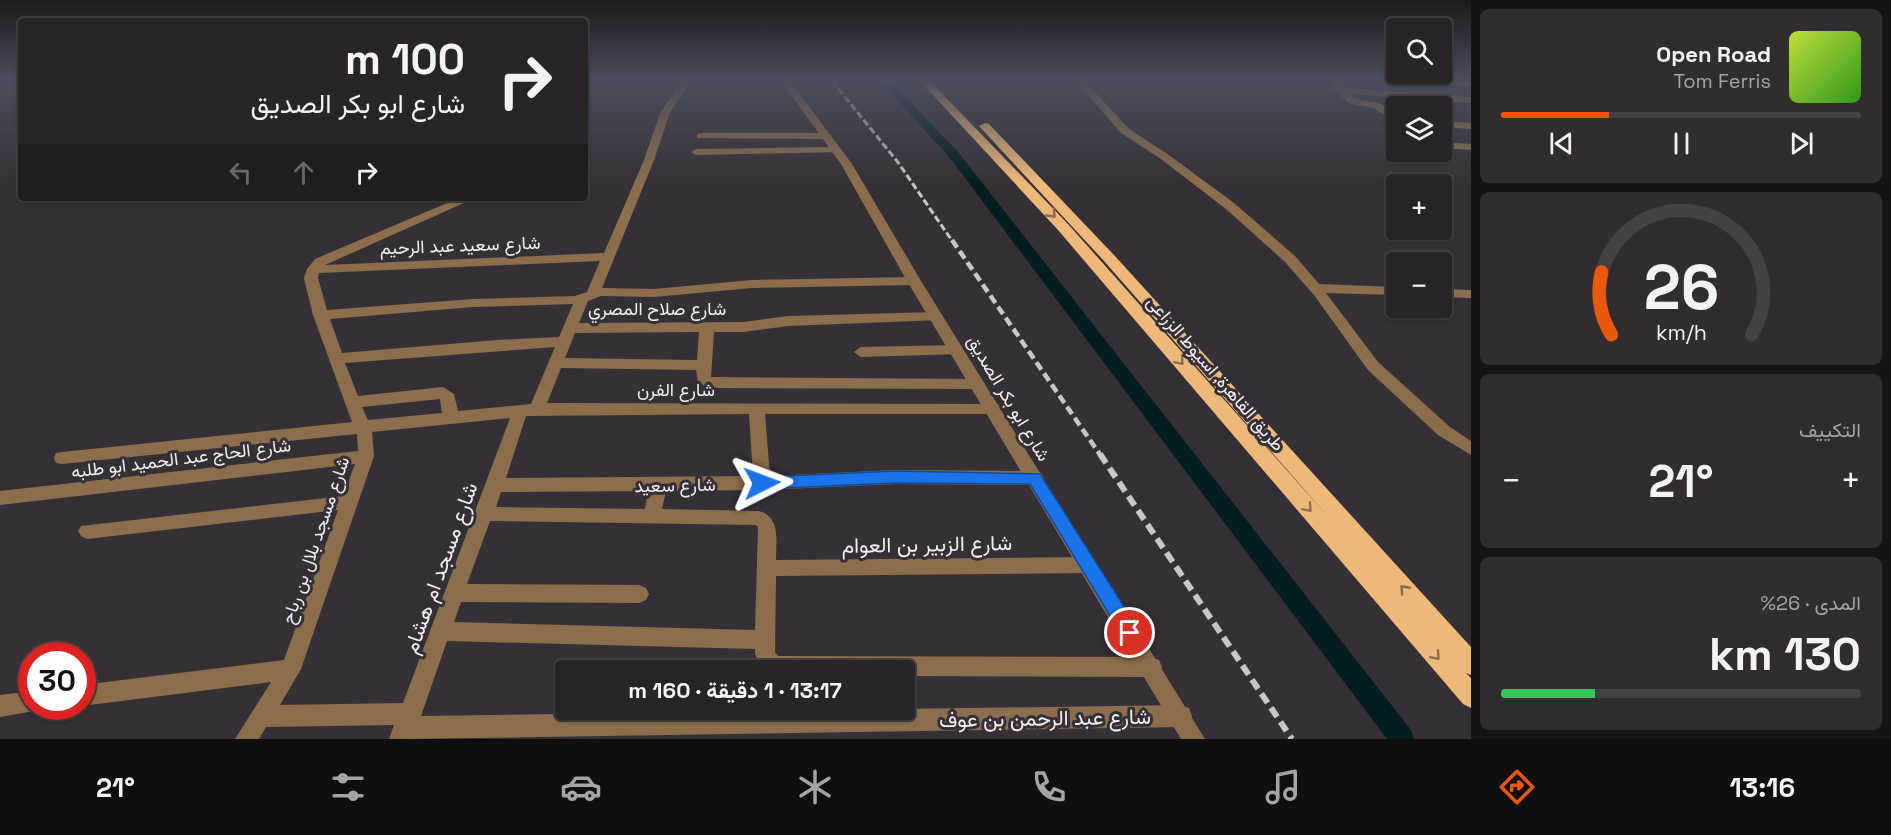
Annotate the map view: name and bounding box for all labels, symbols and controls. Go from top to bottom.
map controls [1386,18,1452,318]
button: search [1386,18,1452,84]
text: 100 m [345,33,465,86]
text: Open Road [1656,40,1771,68]
icon: right [486,42,564,120]
text: Tom Ferris [1674,68,1771,94]
text: شارع ابو بكر الصديق [251,86,465,121]
button: layers [1386,96,1452,162]
icon: previous [1545,127,1578,160]
icon: pause [1665,127,1698,160]
icon: next [1785,127,1818,160]
icon: left [224,156,257,189]
icon: ahead [287,156,320,189]
icon: right [350,156,383,189]
button: + [1386,174,1452,240]
one-way arrow [1044,207,1055,218]
street label: شارع سعيد عبد الرحيم [379,231,541,260]
text: 26 [1643,248,1719,327]
button: − [1386,252,1452,318]
street label: طريق القاهرة, اسيوط الزراعى [1142,290,1290,456]
street label: شارع صلاح المصري [588,297,726,324]
text: km/h [1655,320,1707,347]
street label: شارع ابو بكر الصديق [961,331,1056,466]
one-way arrow [1173,354,1184,365]
street label: شارع الفرن [637,378,715,402]
text: التكييف [1799,417,1861,443]
street label: شارع الحاج عبد الحميد ابو طلبه [70,433,292,484]
position arrow [730,451,794,515]
street label: شارع مسجد بلال بن رباح [276,453,355,627]
text: 21° [1649,453,1713,510]
text: − [1501,460,1521,502]
text: + [1841,460,1861,502]
street label: شارع سعيد [634,473,716,498]
street label: شارع مسجد ام هشام [396,479,484,658]
one-way arrow [1301,501,1312,512]
street label: شارع الزبير بن العوام [841,529,1013,560]
one-way arrow [1400,585,1411,595]
text: المدى · 26% [1761,590,1861,616]
pin [1104,607,1155,658]
icon: arrive [1113,616,1146,649]
text: 130 km [1709,626,1861,683]
speed limit sign: 30 [18,642,96,720]
one-way arrow [1428,649,1439,660]
text: 13:17 · 1 دقيقة · 160 m [628,676,842,704]
street label: شارع عبد الرحمن بن عوف [939,703,1151,734]
icon: filters [327,766,369,808]
icon: car [560,766,602,808]
icon: climate [794,766,836,808]
icon: phone [1028,766,1070,808]
icon: music [1262,766,1304,808]
icon: directions [1496,766,1538,808]
text: 21° [96,770,135,805]
text: 13:16 [1730,770,1795,805]

